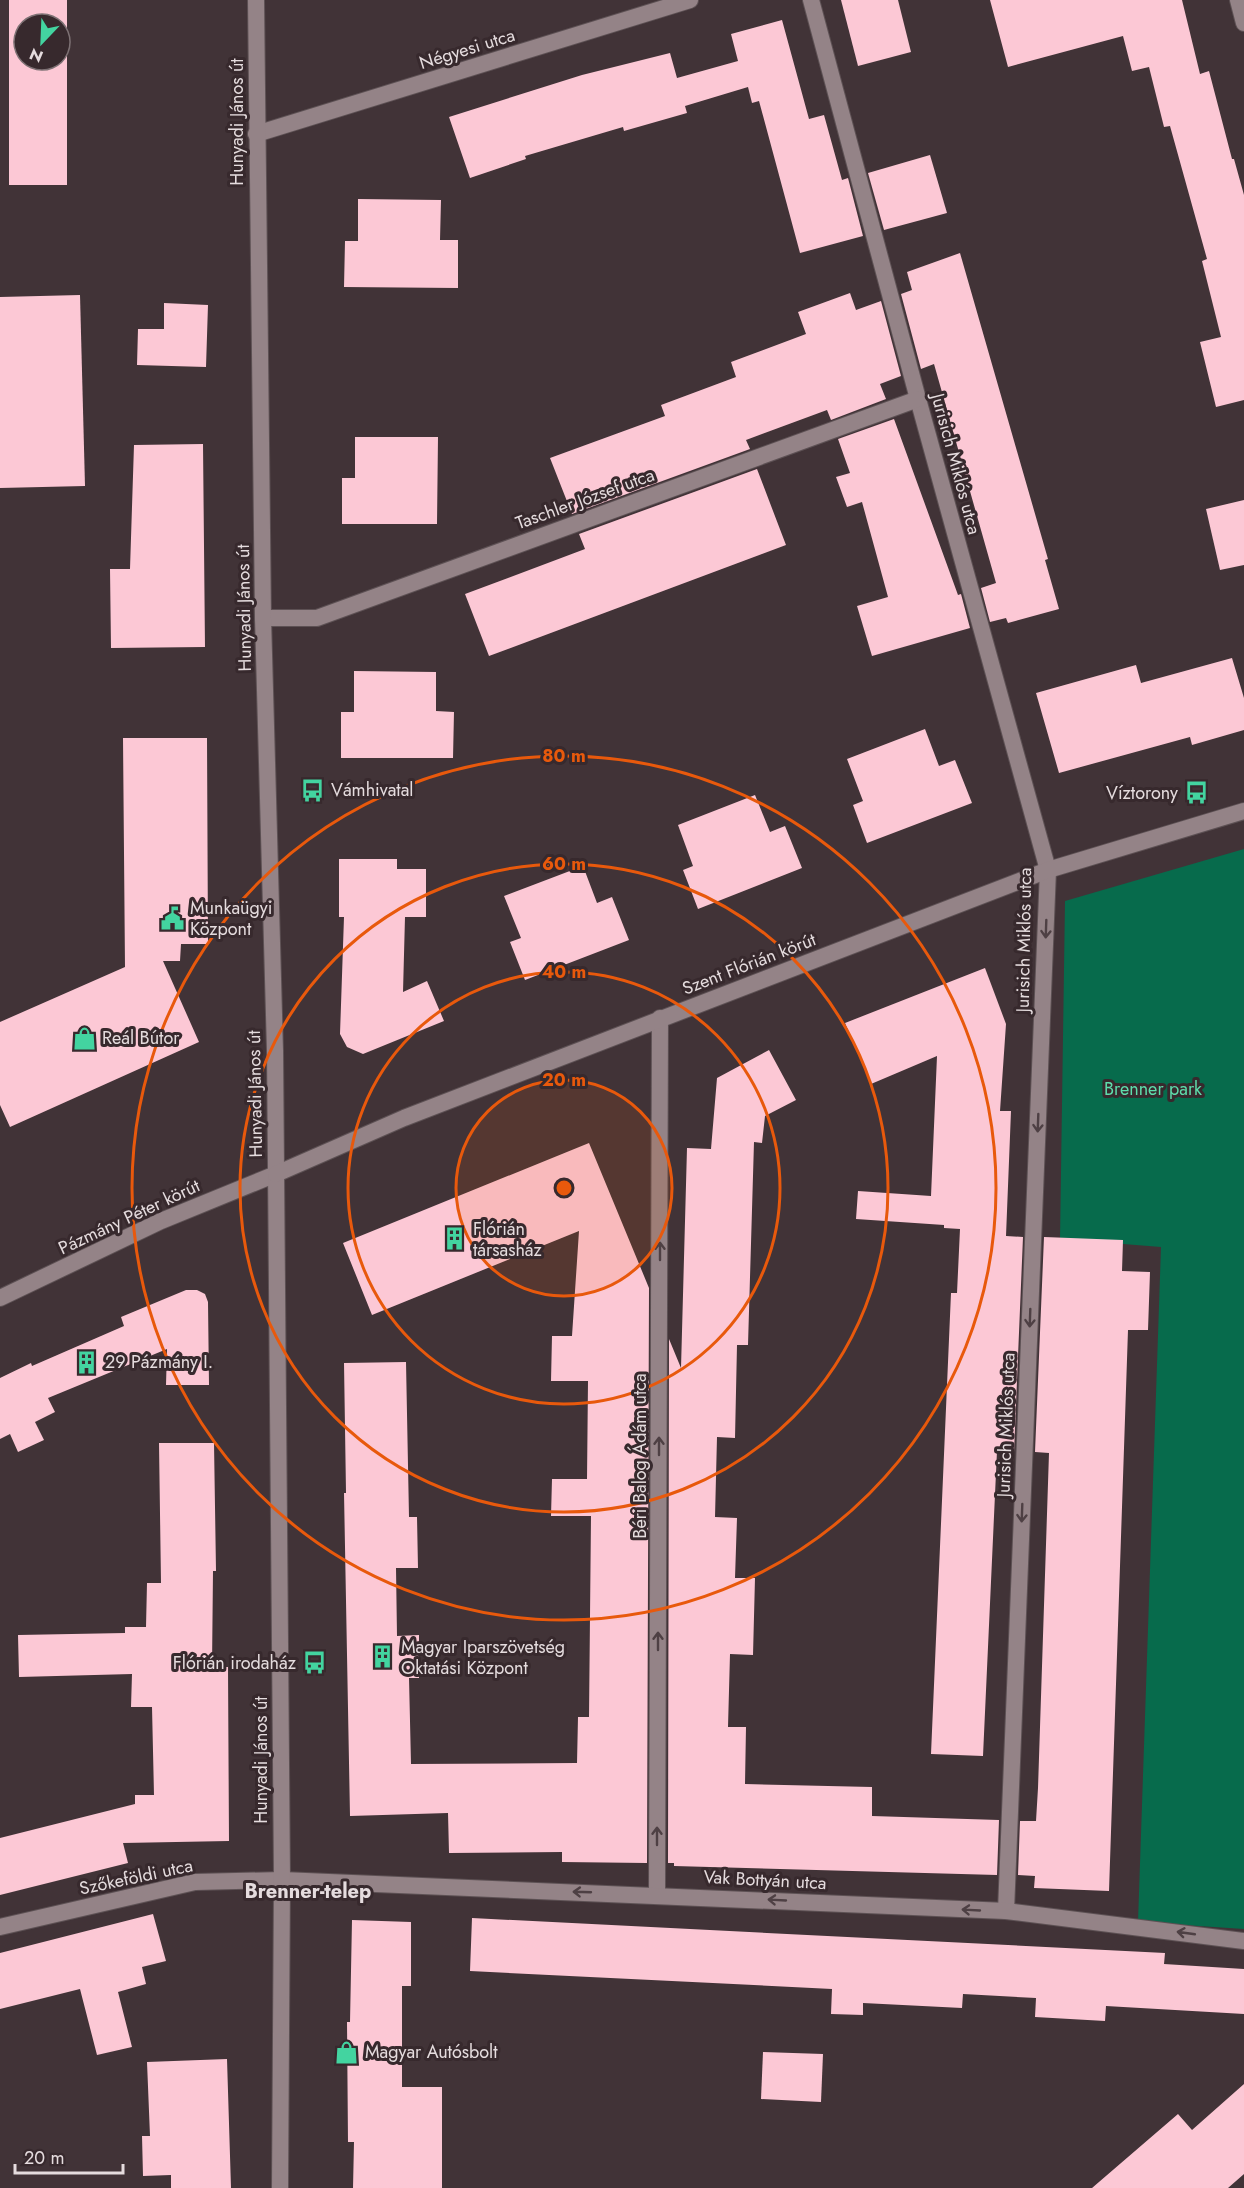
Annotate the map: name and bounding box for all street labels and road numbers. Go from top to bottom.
street label: Négyesi utca [416,22,518,76]
street label: Hunyadi János út [224,58,250,186]
street label: Jurisich Miklós utca [924,389,987,537]
street label: Taschler József utca [512,462,658,536]
street label: Hunyadi János út [230,543,258,672]
street label: Jurisich Miklós utca [1010,867,1038,1015]
street label: Szent Flórián körút [678,926,820,1001]
street label: Hunyadi János út [241,1029,269,1158]
street label: Pázmány Péter körút [54,1172,205,1261]
street label: Jurisich Miklós utca [990,1352,1022,1500]
street label: Béri Balog Ádám utca [627,1373,653,1539]
street label: Hunyadi János út [248,1696,274,1824]
street label: Szőkeföldi utca [77,1852,195,1902]
street label: Vak Bottyán utca [703,1864,827,1896]

